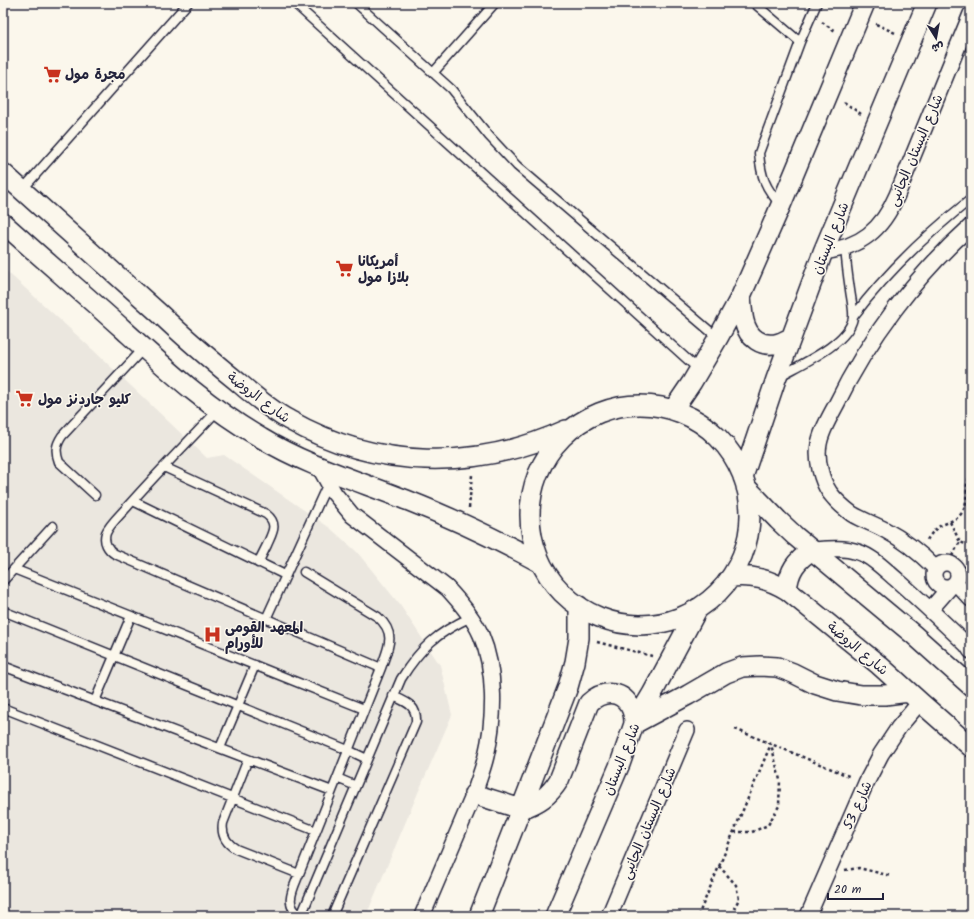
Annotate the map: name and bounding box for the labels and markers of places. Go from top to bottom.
supermarket icon: مجرة مول [42,64,62,84]
place label: مجرة مول [65,64,125,86]
place label: أمريكانا بلازا مول [358,251,409,289]
supermarket icon: أمريكانا بلازا مول [335,259,355,279]
supermarket icon: كليو جاردنز مول [15,389,35,409]
place label: كليو جاردنز مول [38,389,132,411]
place label: المعهد القومى للأورام [225,617,304,655]
hospital icon: المعهد القومى للأورام [202,625,222,645]

